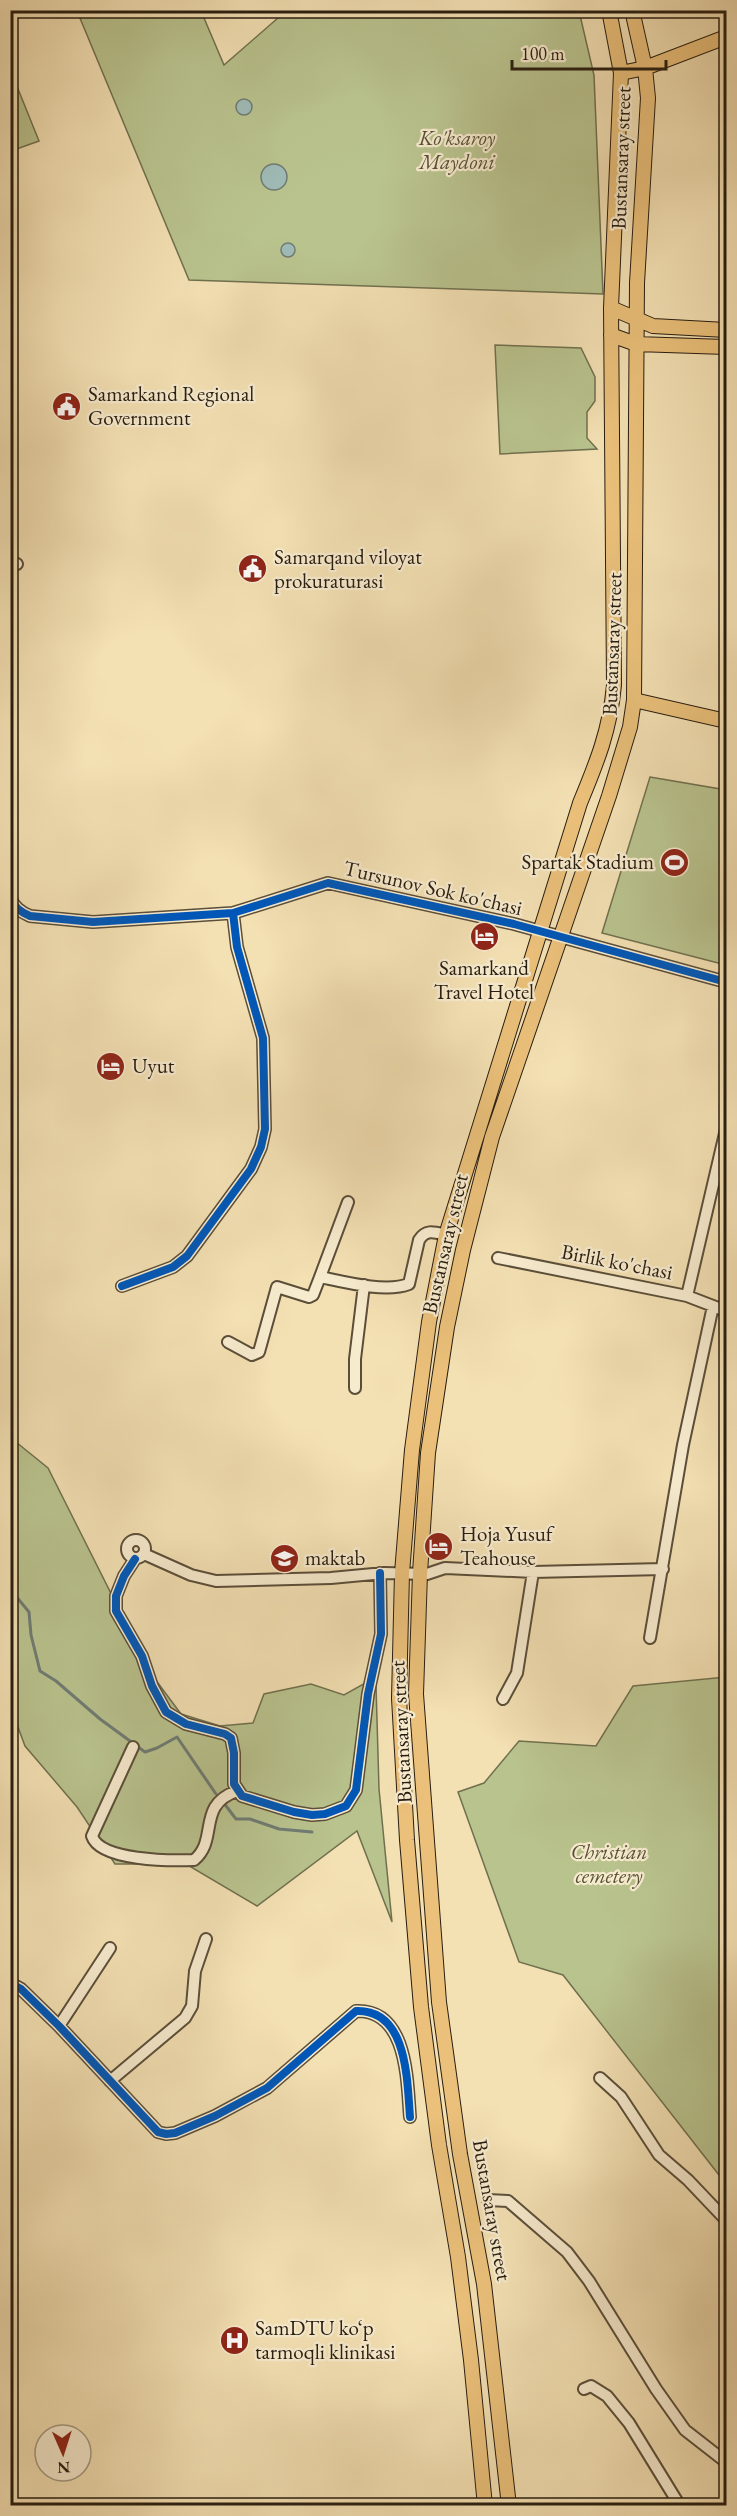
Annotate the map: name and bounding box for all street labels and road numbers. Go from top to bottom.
street label: Bustansaray street [605,86,637,230]
street label: Bustansaray street [596,572,628,716]
street label: Tursunov Sok ko'chasi [341,854,525,921]
street label: Bustansaray street [415,1171,474,1317]
street label: Birlik ko'chasi [559,1237,675,1286]
street label: Bustansaray street [383,1659,418,1804]
street label: Bustansaray street [467,2137,518,2283]

